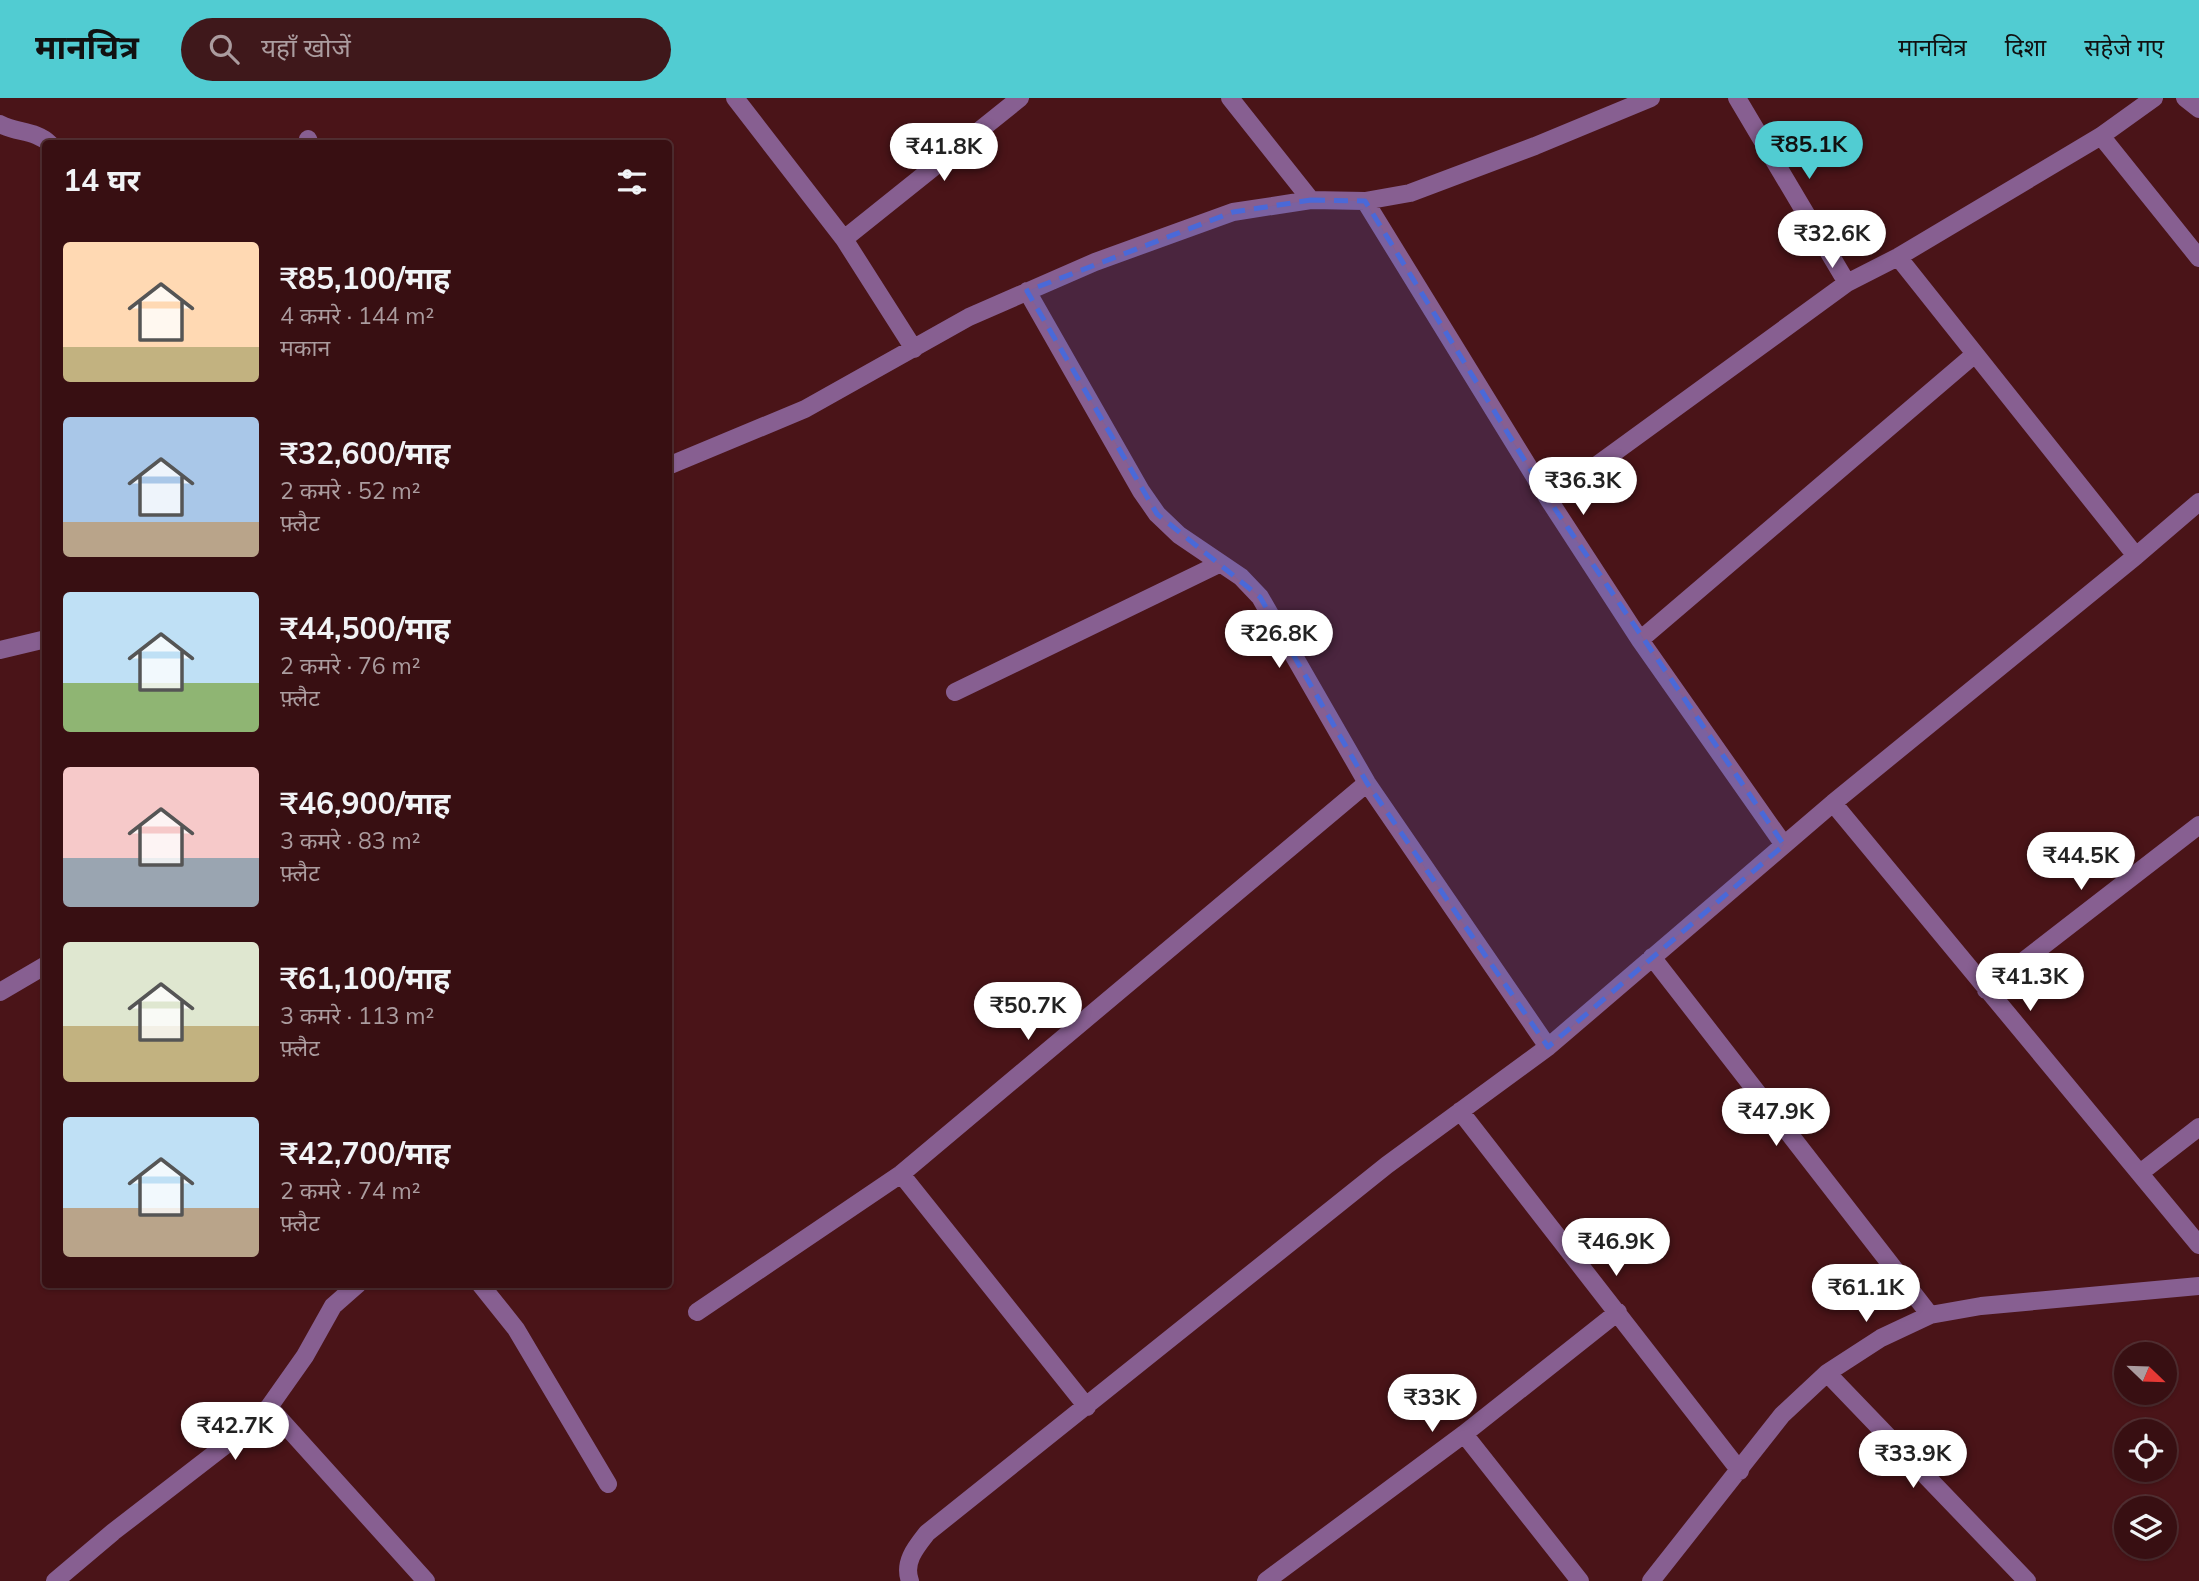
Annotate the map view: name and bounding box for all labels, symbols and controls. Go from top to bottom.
search box [181,18,671,81]
text: मानचित्र [35,26,139,67]
icon: search [205,30,243,68]
text: यहाँ खोजें [261,31,351,64]
text: मानचित्र [1898,32,1967,62]
text: दिशा [2005,32,2046,62]
text: सहेजे गए [2084,32,2164,62]
pin: ₹85.1K [1752,122,1866,181]
pin: ₹41.8K [887,123,1001,183]
text: ₹85.1K [1771,129,1847,158]
text: ₹41.8K [906,131,982,160]
text: 14 घर [63,161,140,199]
icon: filters [613,163,651,201]
pin: ₹32.6K [1775,211,1889,270]
text: ₹32.6K [1794,218,1870,247]
text: ₹85,100/माह [280,259,450,297]
icon: home [119,270,203,354]
text: 4 कमरे · 144 m² [280,301,434,330]
text: मकान [280,333,330,362]
text: ₹32,600/माह [280,434,450,472]
icon: home [119,445,203,529]
pin: ₹36.3K [1526,458,1640,517]
text: ₹36.3K [1545,465,1621,494]
text: 2 कमरे · 52 m² [280,476,420,505]
text: फ़्लैट [280,508,320,537]
text: ₹44,500/माह [280,609,450,647]
pin: ₹26.8K [1222,610,1336,670]
text: ₹26.8K [1241,618,1317,647]
icon: home [119,620,203,704]
text: 2 कमरे · 76 m² [280,651,420,680]
text: फ़्लैट [280,683,320,712]
text: ₹46,900/माह [280,784,450,822]
icon: home [119,795,203,879]
text: 3 कमरे · 83 m² [280,826,420,855]
pin: ₹44.5K [2024,832,2138,892]
text: ₹44.5K [2043,840,2119,869]
text: फ़्लैट [280,858,320,887]
pin: ₹41.3K [1973,954,2087,1013]
text: ₹61,100/माह [280,959,450,997]
text: ₹41.3K [1992,961,2068,990]
icon: home [119,970,203,1054]
pin: ₹50.7K [971,982,1085,1042]
text: ₹50.7K [990,990,1066,1019]
text: 3 कमरे · 113 m² [280,1001,434,1030]
text: फ़्लैट [280,1033,320,1062]
pin: ₹47.9K [1719,1088,1833,1148]
text: ₹47.9K [1738,1096,1814,1125]
text: ₹42,700/माह [280,1134,450,1172]
icon: home [119,1145,203,1229]
text: 2 कमरे · 74 m² [280,1176,420,1205]
text: फ़्लैट [280,1208,320,1237]
pin: ₹46.9K [1559,1218,1673,1278]
text: ₹46.9K [1578,1226,1654,1255]
pin: ₹61.1K [1809,1264,1923,1324]
text: ₹61.1K [1828,1272,1904,1301]
north arrow [2114,1342,2177,1405]
map controls [2114,1342,2177,1559]
pin: ₹33K [1391,1374,1473,1434]
text: ₹33K [1404,1382,1460,1411]
pin: ₹42.7K [178,1402,292,1462]
text: ₹42.7K [197,1410,273,1439]
button: locate [2114,1419,2177,1482]
pin: ₹33.9K [1856,1430,1970,1490]
text: ₹33.9K [1875,1438,1951,1467]
button: layers [2114,1496,2177,1559]

